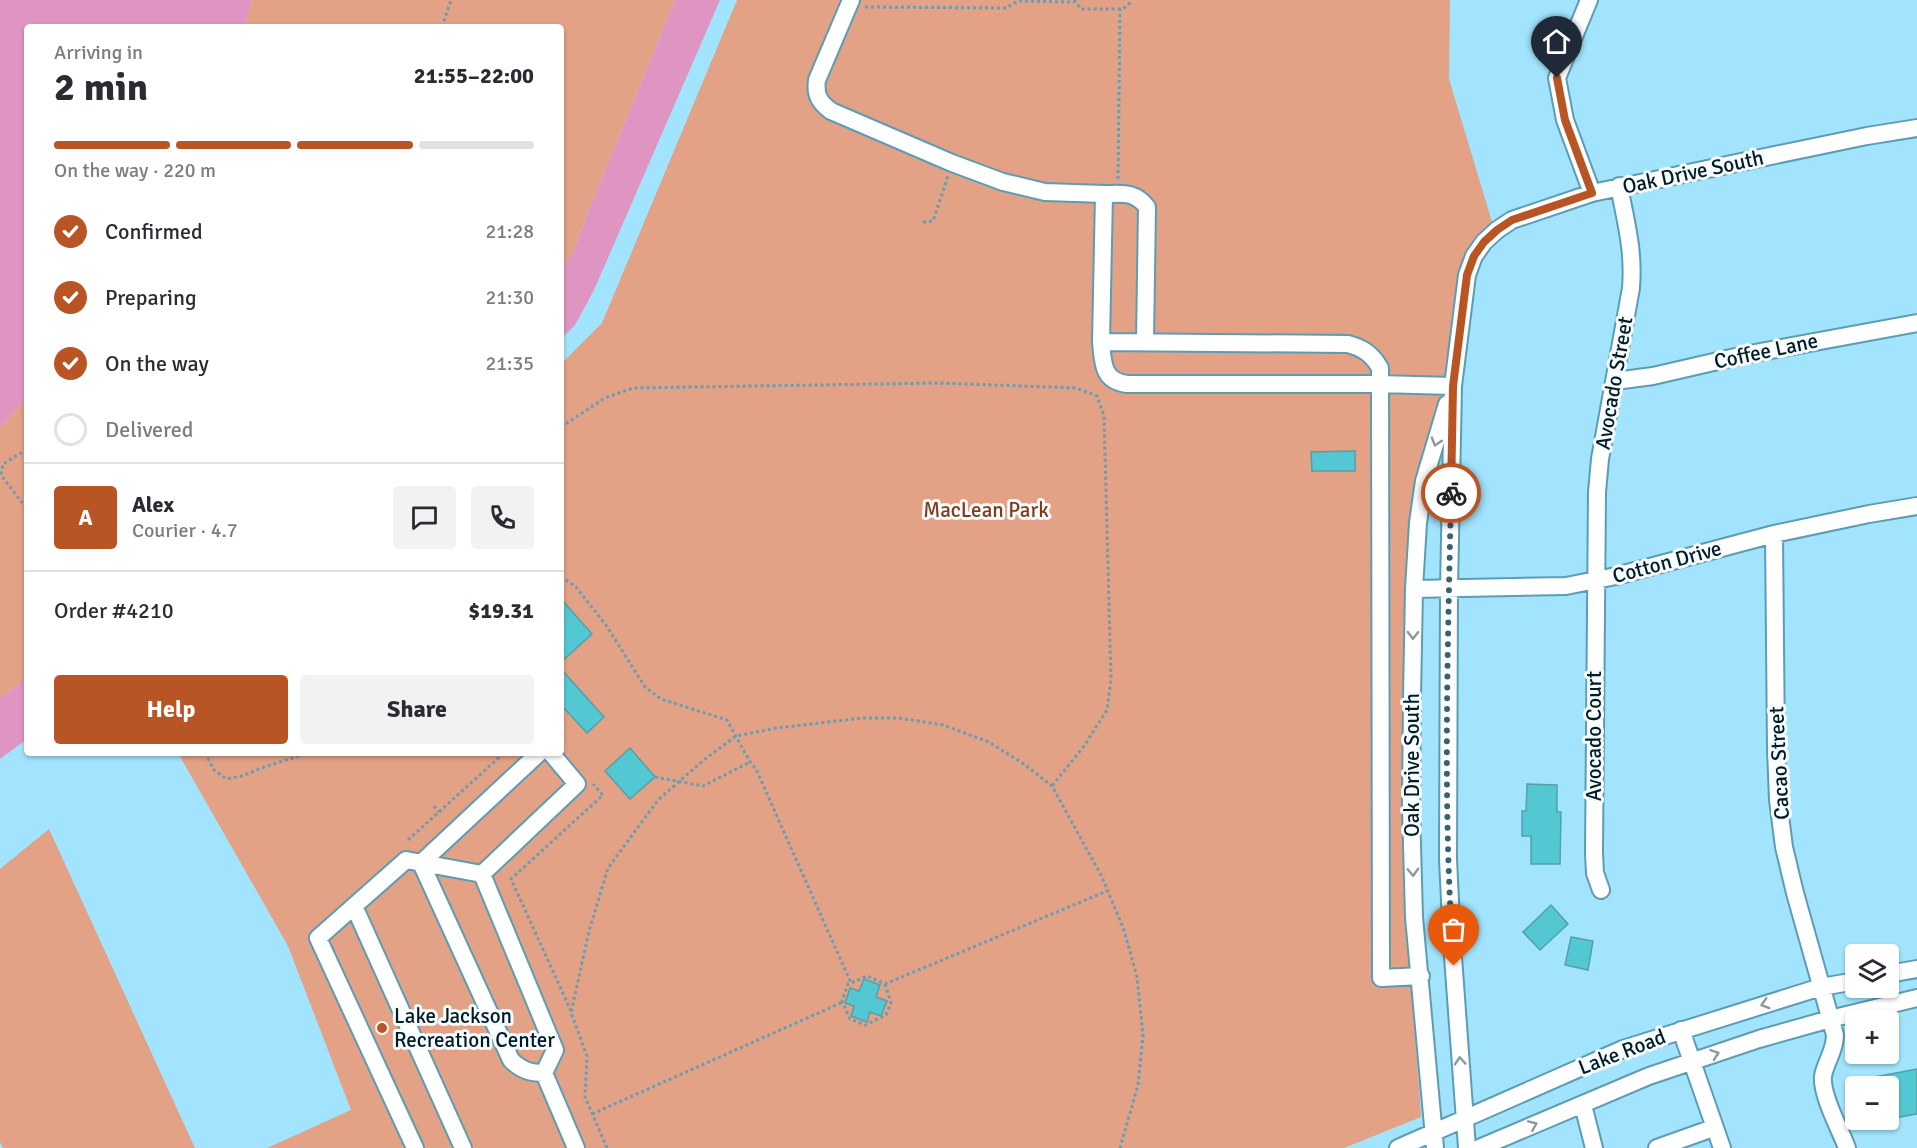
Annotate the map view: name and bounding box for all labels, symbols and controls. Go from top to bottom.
pin [1531,16,1582,78]
icon: home [1540,25,1573,58]
text: Arriving in [54,40,143,65]
text: 21:55–22:00 [414,62,534,89]
text: 2 min [54,63,148,111]
street label: Oak Drive South [1620,144,1766,200]
text: On the way · 220 m [54,158,216,183]
icon: check [54,215,87,248]
text: Confirmed [105,218,203,245]
text: 21:28 [485,219,534,244]
icon: check [54,281,87,314]
text: Preparing [105,284,197,311]
text: 21:30 [485,285,534,310]
street label: Avocado Street [1590,314,1638,452]
street label: Coffee Lane [1712,327,1820,375]
icon: check [54,347,87,380]
text: On the way [105,350,209,377]
text: 21:35 [485,351,534,376]
text: Delivered [105,416,193,443]
one-way arrow [1431,436,1443,447]
courier [1421,463,1481,523]
icon: bike [1435,477,1468,510]
button: chat [393,486,456,549]
button: phone [471,486,534,549]
text: Alex [132,491,174,518]
park label: MacLean Park [923,497,1049,523]
text: A [78,504,93,531]
text: Courier · 4.7 [132,518,238,543]
street label: Cotton Drive [1610,535,1724,589]
text: Order #4210 [54,597,174,624]
text: $19.31 [468,597,534,624]
one-way arrow [1407,630,1419,639]
street label: Avocado Court [1581,671,1607,801]
button: Help [54,675,288,744]
button: Share [300,675,534,744]
street label: Oak Drive South [1399,693,1425,837]
street label: Cacao Street [1763,705,1795,821]
one-way arrow [1406,867,1419,876]
pin [1428,904,1479,966]
icon: bag [1437,913,1470,946]
map controls [1845,944,1899,1130]
button: layers [1845,944,1899,998]
one-way arrow [1760,997,1770,1009]
place label: Lake Jackson Recreation Center [394,1003,555,1053]
button: + [1845,1010,1899,1064]
marker: Lake Jackson Recreation Center [375,1021,389,1035]
street label: Lake Road [1575,1023,1669,1081]
one-way arrow [1709,1049,1720,1062]
one-way arrow [1454,1057,1467,1066]
button: − [1845,1076,1899,1130]
one-way arrow [1527,1120,1538,1132]

